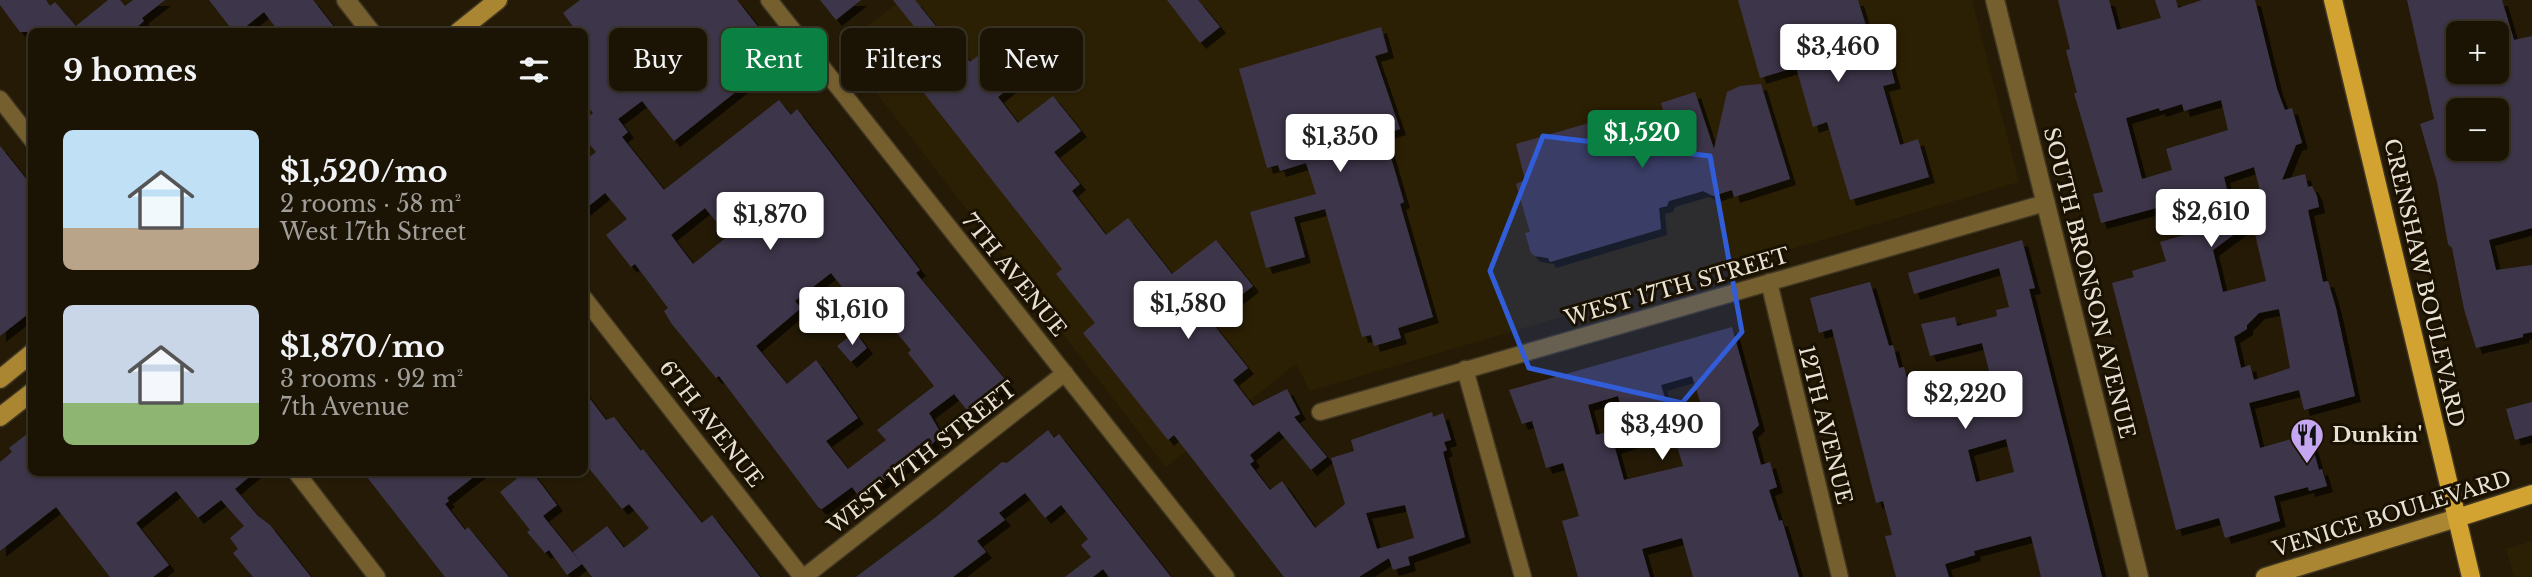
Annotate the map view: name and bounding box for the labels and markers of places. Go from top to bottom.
pin: $3,460 [1781,24,1895,84]
pin: $1,520 [1585,110,1699,170]
pin: $1,350 [1283,114,1397,174]
pin: $2,610 [2154,190,2268,249]
pin: $1,870 [713,192,827,252]
pin: $1,580 [1131,282,1245,341]
pin: $1,610 [795,288,909,347]
pin: $2,220 [1908,372,2022,431]
pin: $3,490 [1605,402,1719,462]
restaurant icon: Dunkin' [2288,416,2326,465]
place label: Dunkin' [2332,422,2422,448]

